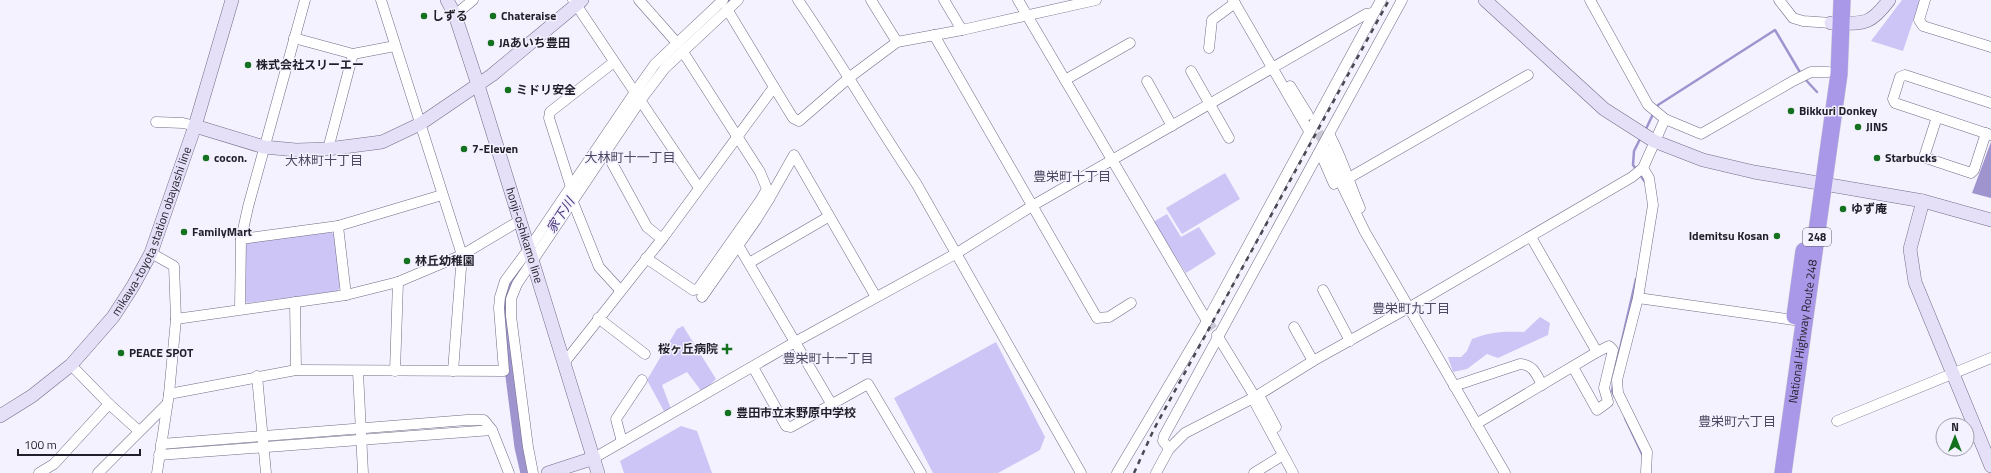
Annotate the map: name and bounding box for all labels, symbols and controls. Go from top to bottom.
place label: しずる [432,6,468,25]
place label: Chateraise [501,6,556,25]
marker: しずる [419,11,429,21]
marker: Chateraise [488,11,498,21]
place label: JAあいち豊田 [499,33,570,52]
marker: JAあいち豊田 [486,38,496,48]
place label: 株式会社スリーエー [256,55,364,74]
marker: 株式会社スリーエー [243,60,253,70]
place label: ミドリ安全 [516,80,576,99]
marker: ミドリ安全 [503,85,513,95]
place label: Bikkuri Donkey [1799,101,1877,120]
marker: Bikkuri Donkey [1786,106,1796,116]
place label: JINS [1866,117,1888,136]
marker: JINS [1853,122,1863,132]
place label: 7-Eleven [472,139,518,158]
street label: mikawa-toyota station obayashi line [106,144,196,319]
marker: 7-Eleven [459,144,469,154]
district label: 大林町十一丁目 [584,147,676,167]
place label: cocon. [214,148,247,167]
place label: Starbucks [1885,148,1937,167]
district label: 大林町十丁目 [285,150,363,170]
marker: cocon. [201,153,211,163]
marker: Starbucks [1872,153,1882,163]
district label: 豊栄町十丁目 [1033,166,1111,186]
street label: honji-oshikamo line [501,185,549,285]
water label: 家下川 [541,192,580,237]
place label: ゆず庵 [1851,199,1887,218]
marker: ゆず庵 [1838,204,1848,214]
place label: FamilyMart [192,222,253,241]
place label: Idemitsu Kosan [1689,226,1769,245]
marker: FamilyMart [179,227,189,237]
road number: 248 [1803,228,1831,246]
marker: Idemitsu Kosan [1772,231,1782,241]
place label: 林丘幼稚園 [415,251,475,270]
marker: 林丘幼稚園 [402,256,412,266]
street label: National Highway Route 248 [1783,258,1822,405]
district label: 豊栄町九丁目 [1372,298,1450,318]
place label: 桜ヶ丘病院 [658,339,718,358]
place label: PEACE SPOT [129,343,194,362]
marker: 桜ヶ丘病院 [721,343,733,355]
marker: PEACE SPOT [116,348,126,358]
district label: 豊栄町十一丁目 [782,348,874,368]
place label: 豊田市立末野原中学校 [736,403,856,422]
marker: 豊田市立末野原中学校 [723,408,733,418]
district label: 豊栄町六丁目 [1698,411,1776,431]
north arrow [1935,417,1975,457]
text: N [1951,419,1959,435]
scale bar [18,431,140,457]
text: 100 m [24,435,57,454]

